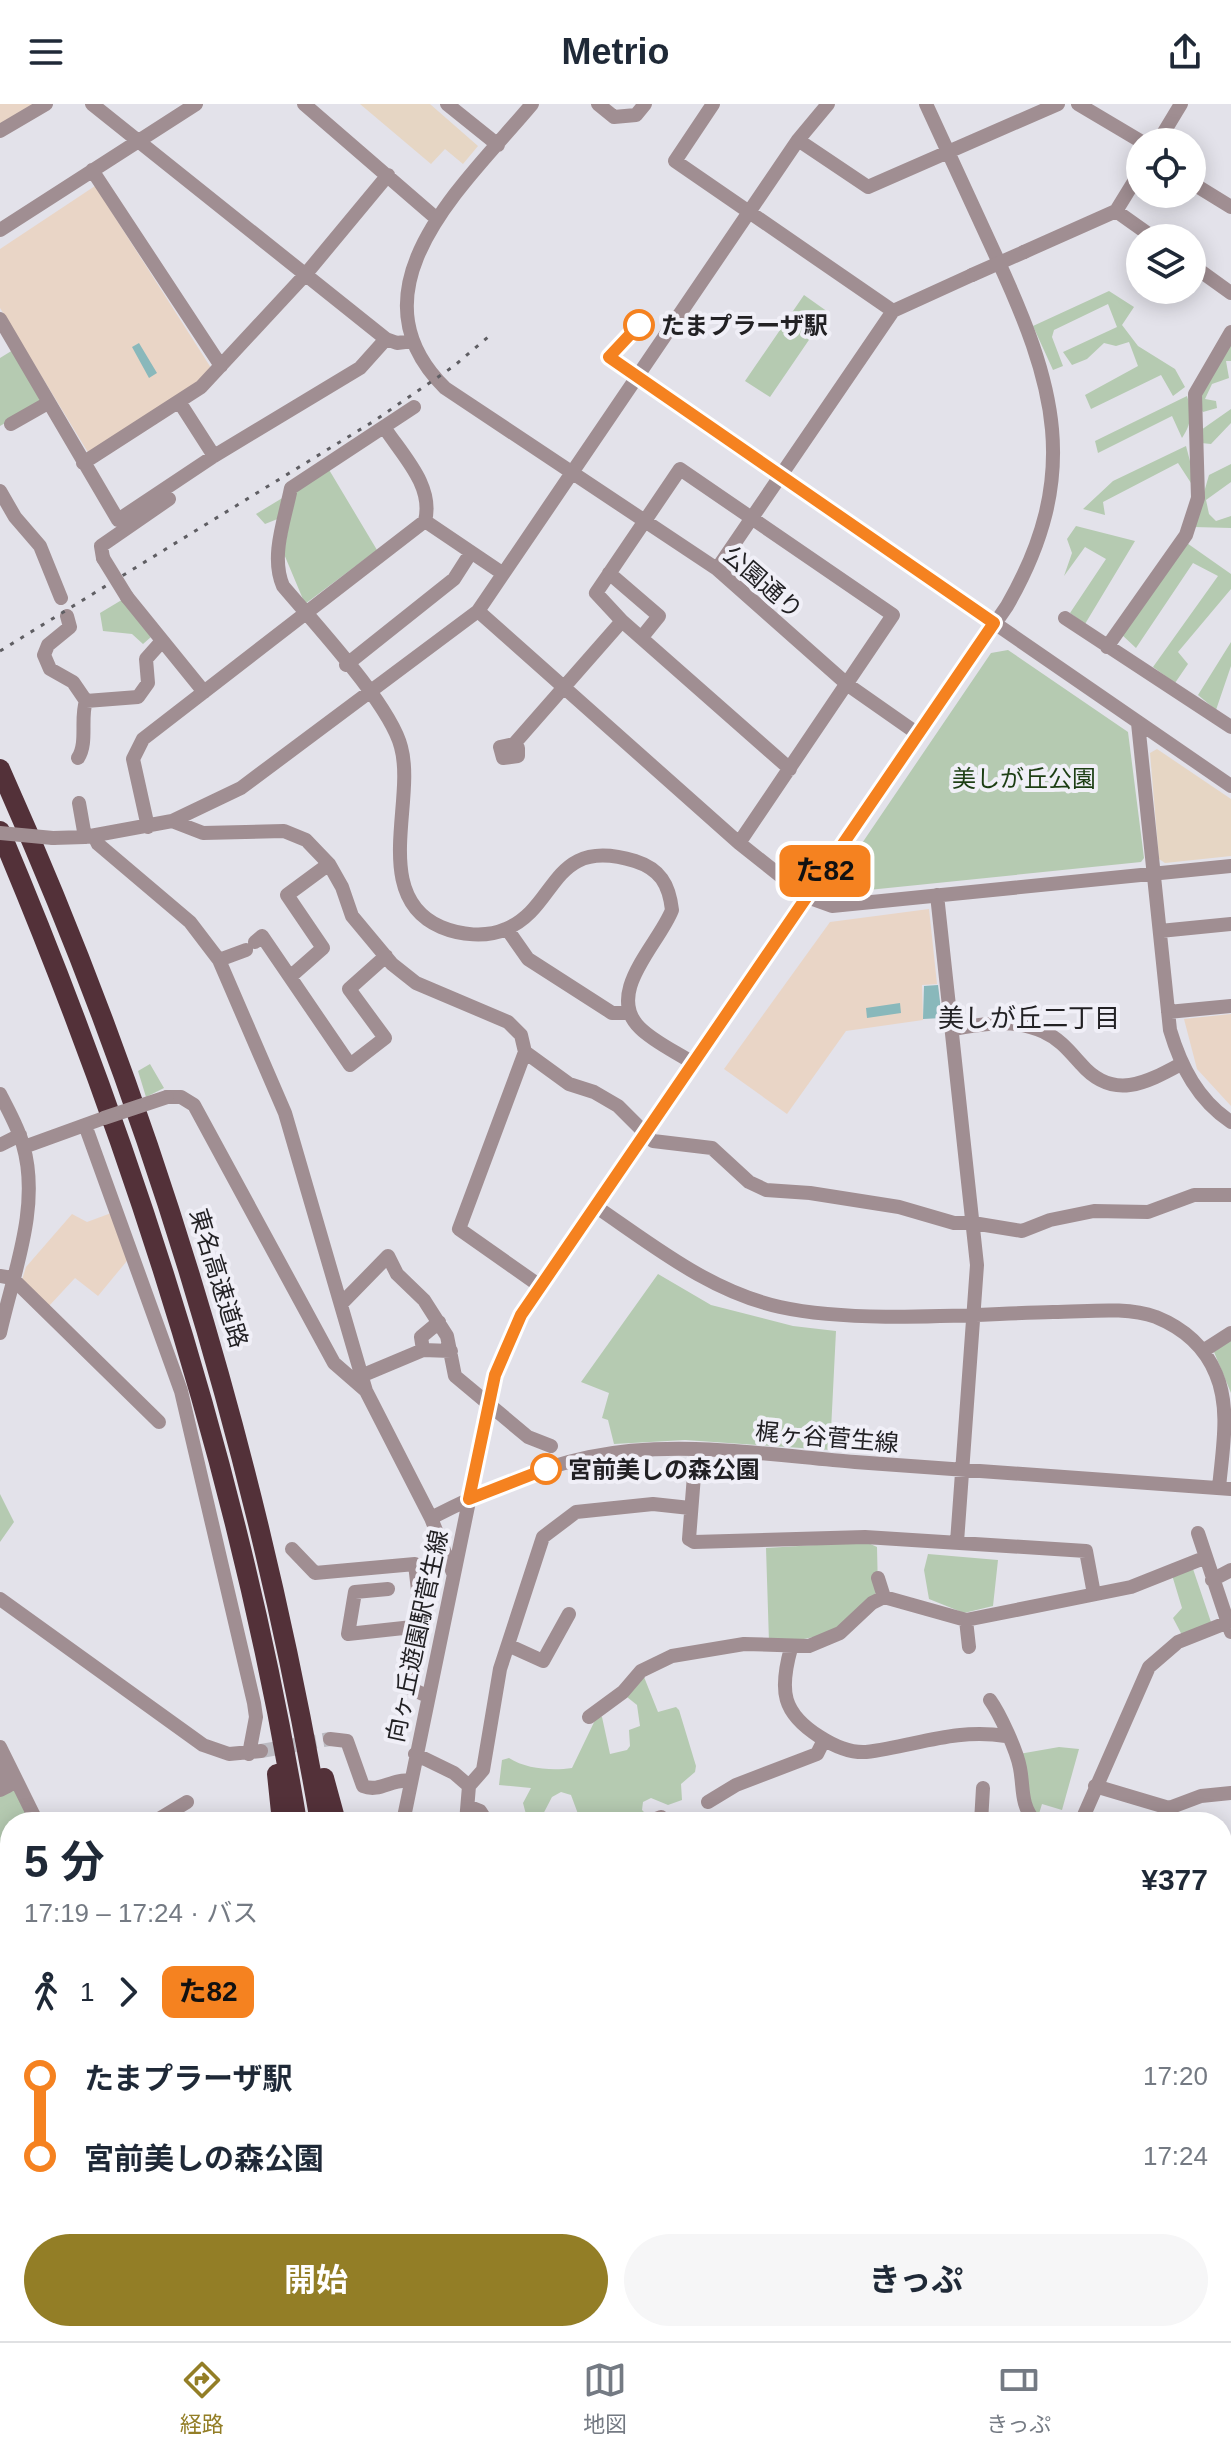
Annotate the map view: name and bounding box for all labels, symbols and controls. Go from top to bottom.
icon: menu [24,30,68,74]
icon: share [1163,30,1207,74]
text: Metrio [562,31,670,72]
map controls [1126,128,1206,304]
button: locate [1126,128,1206,208]
button: layers [1126,224,1206,304]
marker: たまプラーザ駅 [624,310,654,340]
place label: たまプラーザ駅 [661,312,828,339]
street label: 公園通り [718,540,808,624]
park label: 美しが丘公園 [952,765,1096,792]
line badge: た82 [779,845,871,897]
text: た82 [795,855,855,886]
district label: 美しが丘二丁目 [938,1003,1120,1033]
street label: 東名高速道路 [185,1205,253,1351]
street label: 梶ヶ谷菅生線 [754,1417,900,1457]
marker: 宮前美しの森公園 [531,1454,561,1484]
place label: 宮前美しの森公園 [568,1456,760,1483]
street label: 向ヶ丘遊園駅菅生線 [381,1528,453,1744]
text: 5 分 [24,1837,105,1886]
text: ¥377 [1141,1863,1208,1896]
text: 17:19 – 17:24 · バス [24,1898,258,1928]
icon: walk [24,1970,68,2014]
icon: forward [106,1970,150,2014]
text: た82 [178,1976,238,2007]
text: 1 [80,1977,94,2007]
text: 17:20 [1143,2061,1208,2091]
text: たまプラーザ駅 [84,2062,293,2095]
text: 17:24 [1143,2141,1208,2171]
text: 宮前美しの森公園 [84,2142,324,2175]
button: 開始 [24,2234,608,2326]
button: きっぷ [624,2234,1208,2326]
tab: 経路 [180,2358,224,2438]
tab: 地図 [583,2358,627,2438]
tab: きっぷ [986,2358,1051,2438]

